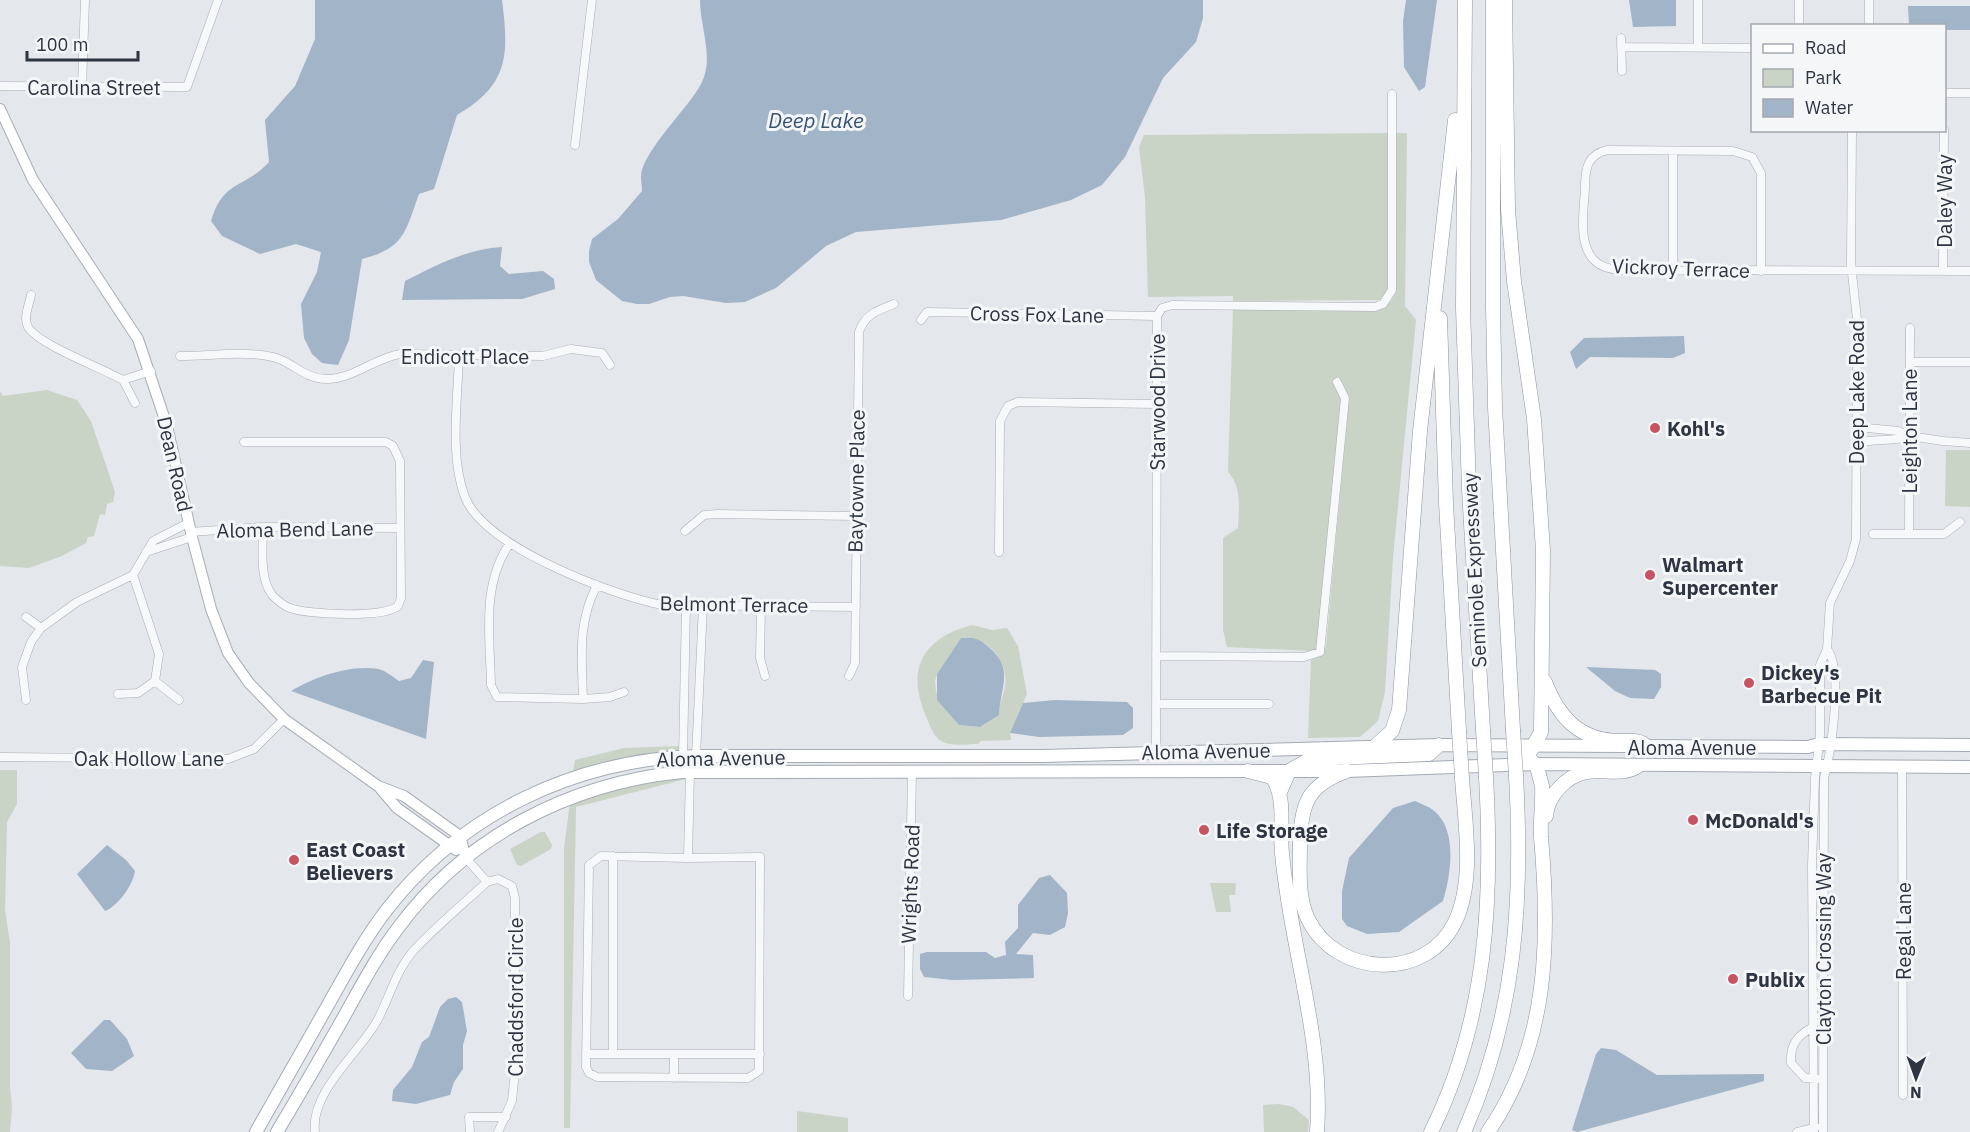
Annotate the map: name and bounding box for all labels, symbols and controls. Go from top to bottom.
scale bar [27,24,138,62]
legend [1751,24,1946,132]
text: 100 m [36,33,88,56]
text: Road [1805,36,1846,59]
text: Park [1805,66,1842,89]
street label: Carolina Street [27,74,161,101]
text: Water [1805,96,1854,119]
water label: Deep Lake [768,106,864,134]
street label: Daley Way [1931,154,1958,248]
street label: Vickroy Terrace [1612,252,1751,284]
street label: Cross Fox Lane [970,299,1104,329]
street label: Deep Lake Road [1843,320,1870,464]
street label: Starwood Drive [1144,333,1171,471]
street label: Endicott Place [401,343,529,370]
street label: Leighton Lane [1896,369,1923,493]
street label: Baytowne Place [841,409,871,553]
street label: Dean Road [151,414,199,514]
place label: Kohl's [1667,415,1725,442]
marker: Kohl's [1648,421,1662,435]
street label: Seminole Expressway [1455,472,1493,668]
street label: Aloma Bend Lane [216,514,374,544]
place label: Walmart Supercenter [1662,551,1778,601]
marker: Walmart Supercenter [1643,568,1657,582]
street label: Belmont Terrace [659,589,809,619]
place label: Dickey's Barbecue Pit [1761,659,1882,709]
marker: Dickey's Barbecue Pit [1742,676,1756,690]
street label: Aloma Avenue [1627,734,1757,761]
street label: Aloma Avenue [1141,736,1271,766]
street label: Aloma Avenue [656,743,786,773]
street label: Oak Hollow Lane [74,745,224,772]
place label: McDonald's [1705,807,1814,834]
marker: McDonald's [1686,813,1700,827]
place label: Life Storage [1216,817,1328,844]
marker: Life Storage [1197,823,1211,837]
street label: Wrights Road [894,824,926,944]
place label: East Coast Believers [306,836,405,886]
marker: East Coast Believers [287,853,301,867]
street label: Clayton Crossing Way [1810,853,1837,1045]
street label: Regal Lane [1890,882,1917,980]
street label: Chaddsford Circle [502,917,529,1077]
place label: Publix [1745,966,1805,993]
marker: Publix [1726,972,1740,986]
north arrow [1886,1048,1946,1108]
text: N [1910,1083,1922,1103]

